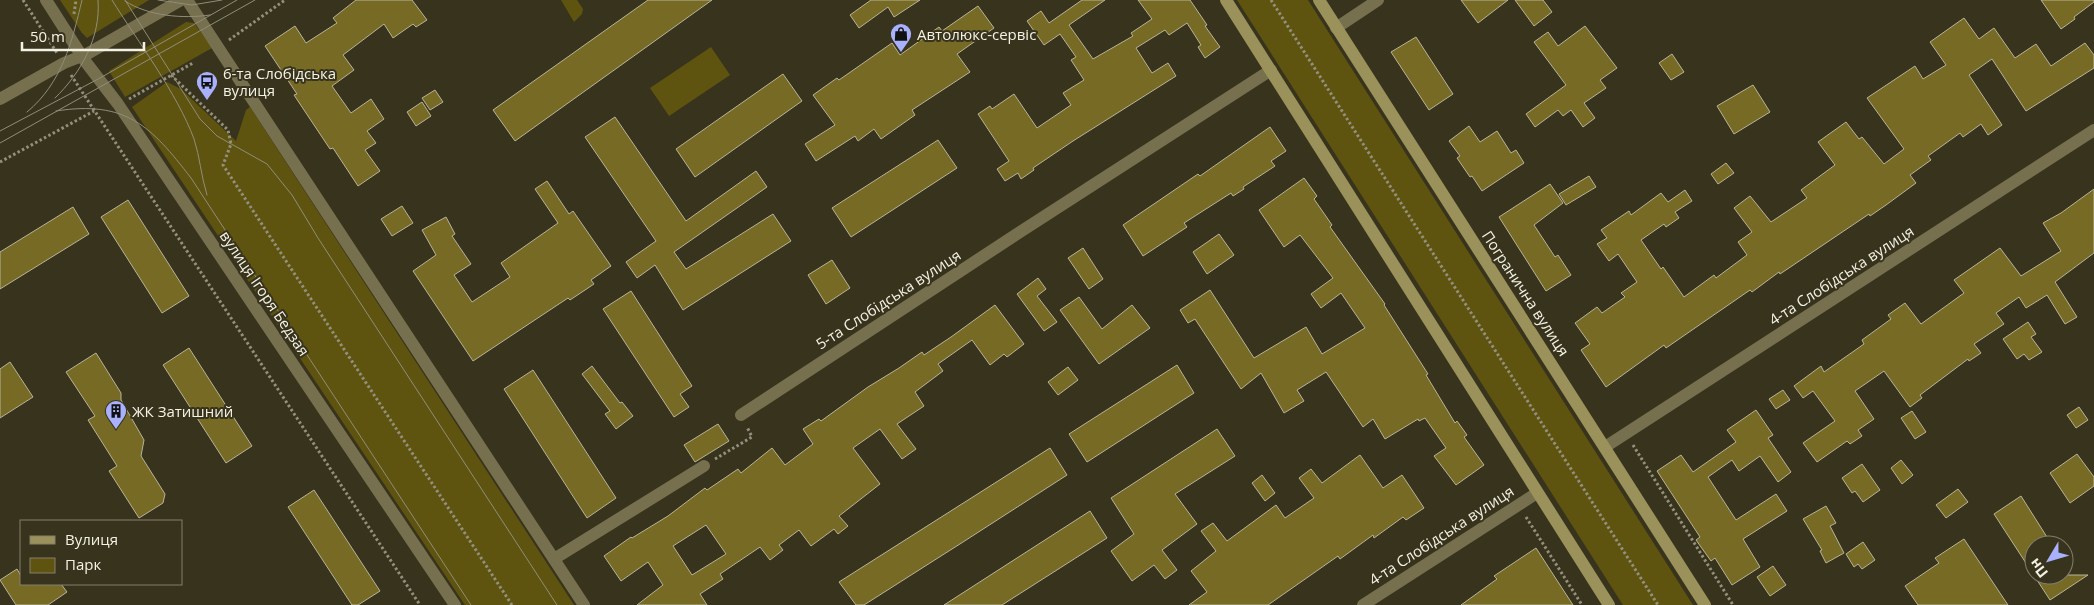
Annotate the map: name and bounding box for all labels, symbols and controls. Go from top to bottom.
scale bar [22,20,145,52]
shop icon: Автолюкс-сервіс [889,22,913,53]
place label: Автолюкс-сервіс [917,24,1036,44]
text: 50 m [30,26,65,46]
place label: 6-та Слобідська вулиця [223,63,336,100]
bus stop icon: 6-та Слобідська вулиця [195,70,219,101]
street label: 4-та Слобідська вулиця [1765,221,1917,329]
street label: вулиця Ігоря Бедзая [216,226,314,360]
street label: Погранична вулиця [1478,226,1574,360]
street label: 5-та Слобідська вулиця [812,245,964,353]
building icon: ЖК Затишний [104,399,128,430]
place label: ЖК Затишний [132,401,233,421]
street label: 4-та Слобідська вулиця [1365,481,1517,589]
legend [20,520,182,585]
text: Вулиця [65,529,118,549]
north arrow [2024,535,2074,585]
text: Парк [65,554,101,574]
text: Пн [2025,555,2052,582]

